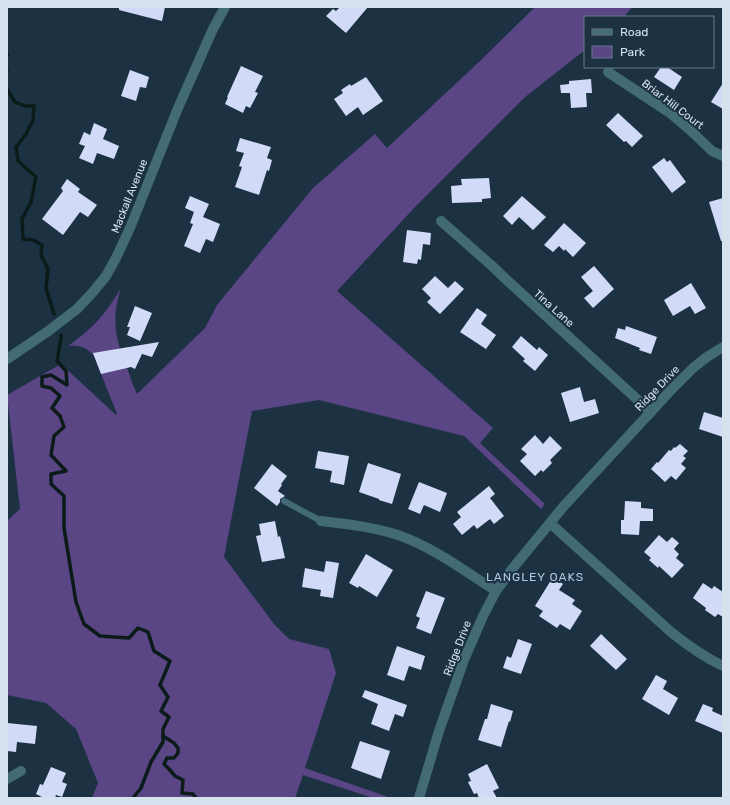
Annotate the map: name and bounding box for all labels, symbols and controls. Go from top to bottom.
legend [584,16,714,68]
text: Road [620,25,648,39]
text: Park [620,45,646,59]
street label: Briar Hill Court [639,77,707,132]
street label: Mackall Avenue [109,157,150,235]
street label: Tina Lane [531,287,576,330]
street label: Ridge Drive [632,363,682,414]
district label: LANGLEY OAKS [486,570,584,584]
street label: Ridge Drive [441,619,474,678]

